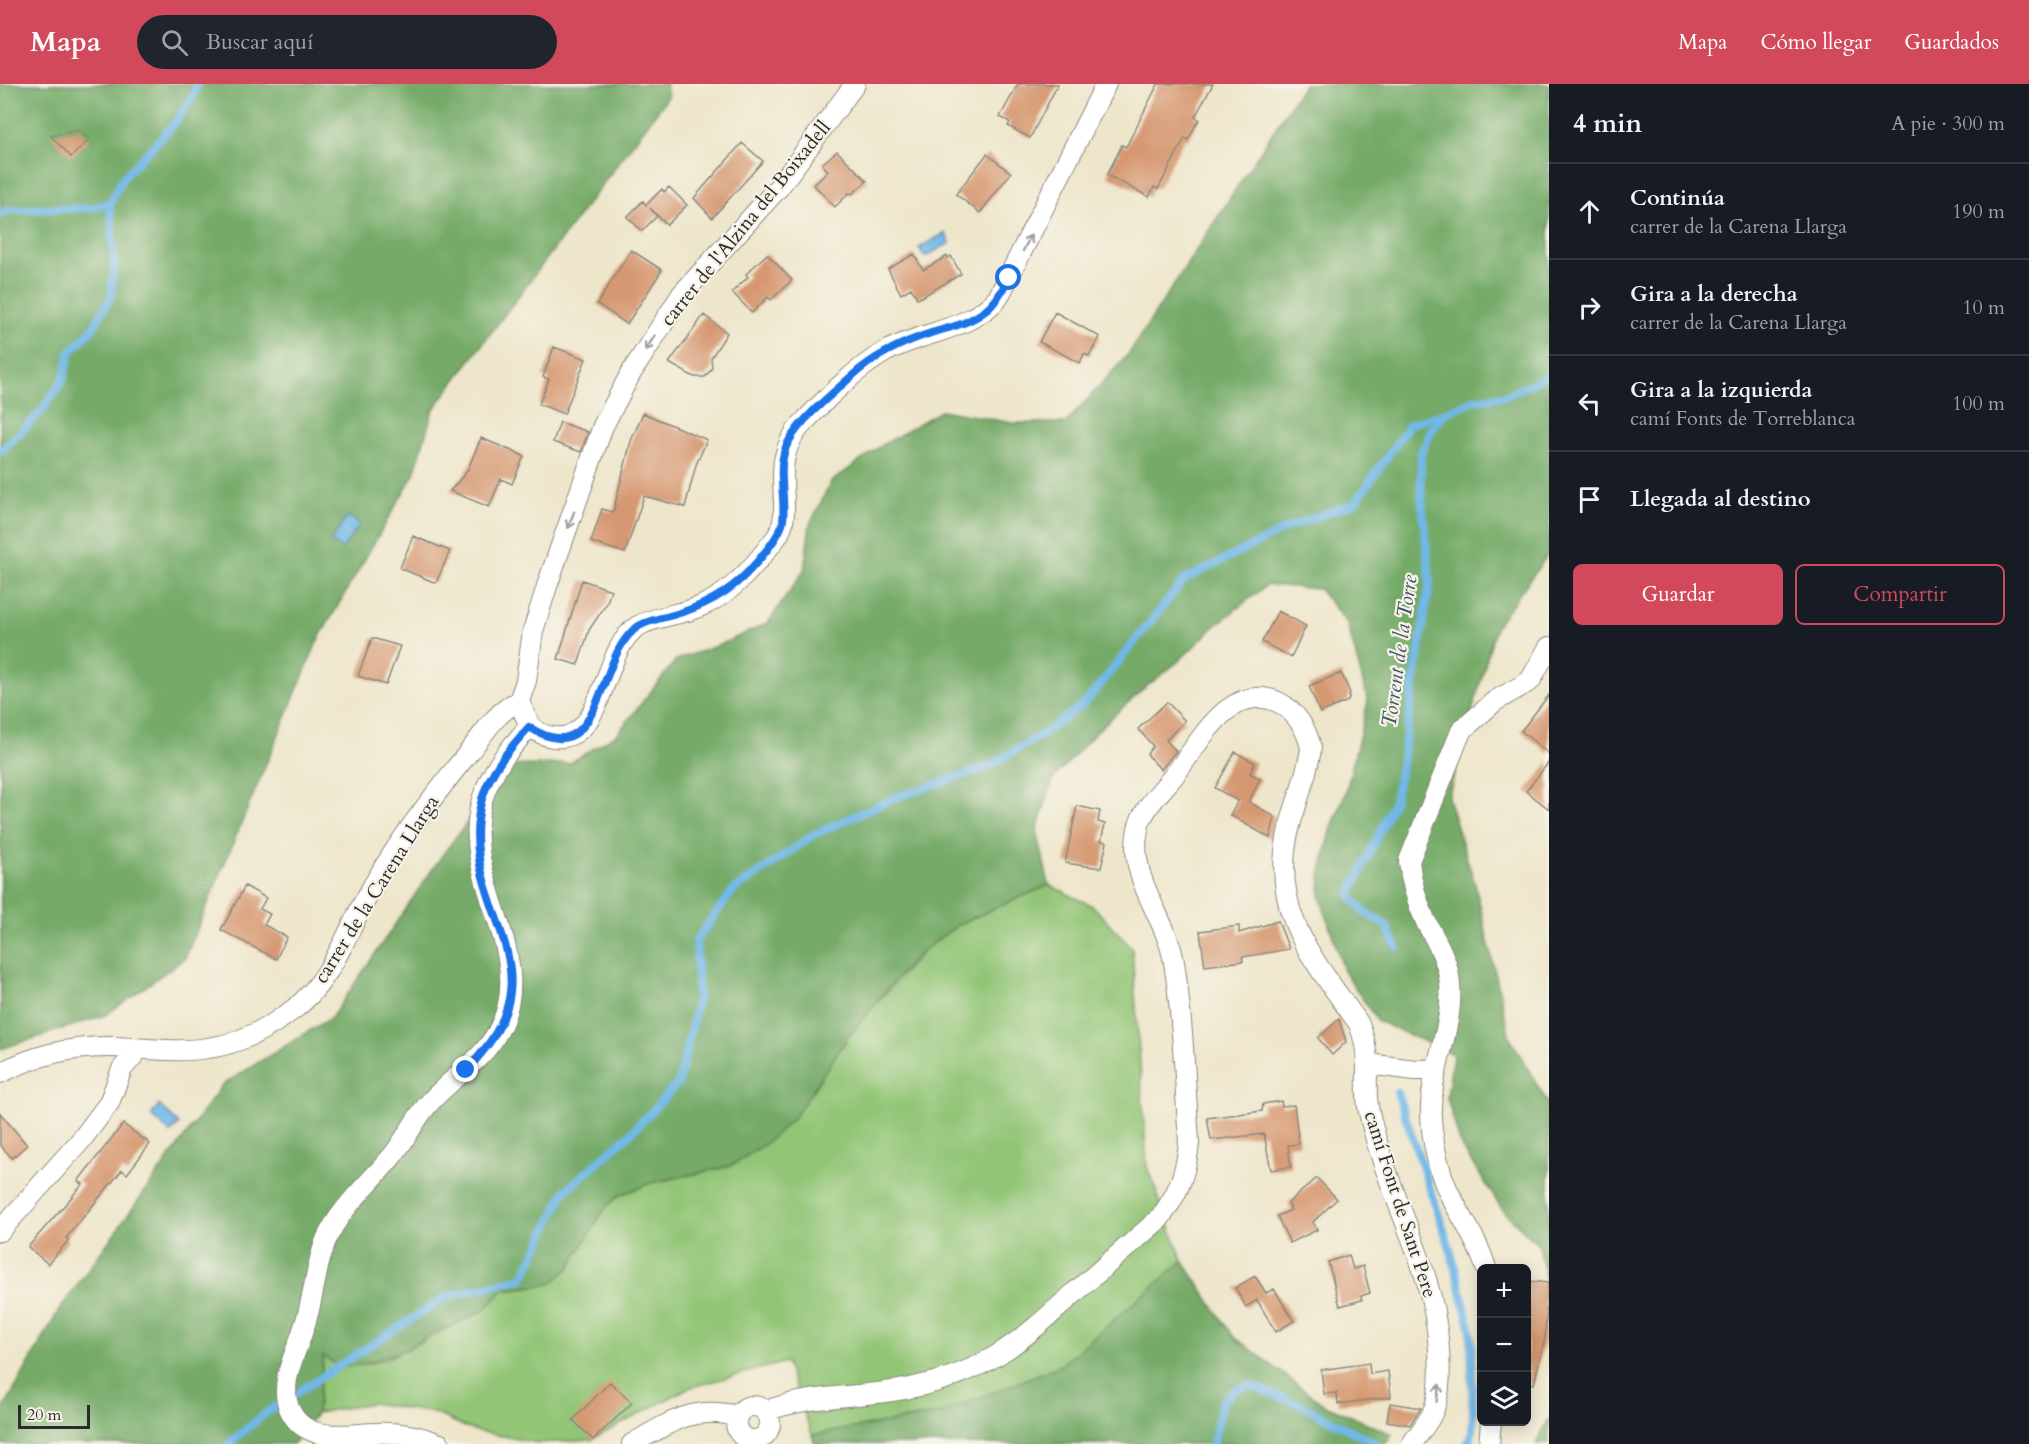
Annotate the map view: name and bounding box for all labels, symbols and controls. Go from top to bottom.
search box [137,15,557,69]
text: Mapa [30,23,101,61]
icon: search [158,26,191,59]
text: Buscar aquí [206,27,313,57]
text: Mapa [1678,28,1727,57]
text: Cómo llegar [1760,28,1871,57]
text: Guardados [1904,28,1999,57]
text: 4 min [1573,106,1642,141]
text: A pie · 300 m [1891,110,2005,137]
street label: carrer de l'Alzina del Boixadell [654,115,837,332]
text: Continúa [1630,183,1725,213]
icon: ahead [1573,195,1606,228]
text: 190 m [1952,198,2005,225]
text: carrer de la Carena Llarga [1630,213,1847,240]
one-way arrow [1021,235,1033,252]
route start [995,264,1021,290]
text: Gira a la derecha [1630,279,1798,309]
icon: right [1573,291,1606,324]
text: 10 m [1962,294,2005,321]
text: carrer de la Carena Llarga [1630,309,1847,336]
one-way arrow [643,334,655,351]
text: Gira a la izquierda [1630,375,1813,405]
icon: left [1573,387,1606,420]
text: 100 m [1952,390,2005,417]
text: camí Fonts de Torreblanca [1630,405,1855,432]
icon: arrive [1573,483,1606,516]
text: Llegada al destino [1630,484,1811,514]
one-way arrow [564,511,575,529]
button: Guardar [1573,564,1783,625]
button: Compartir [1795,564,2005,625]
water label: Torrent de la Torre [1374,572,1425,729]
street label: carrer de la Carena Llarga [307,790,446,988]
route end [452,1056,478,1082]
street label: camí Font de Sant Pere [1358,1107,1444,1301]
map controls [1477,1264,1531,1426]
button: + [1477,1264,1531,1318]
button: − [1477,1318,1531,1372]
button: layers [1477,1372,1531,1426]
one-way arrow [1432,1383,1443,1403]
scale bar [18,1402,90,1430]
text: 20 m [27,1404,61,1426]

